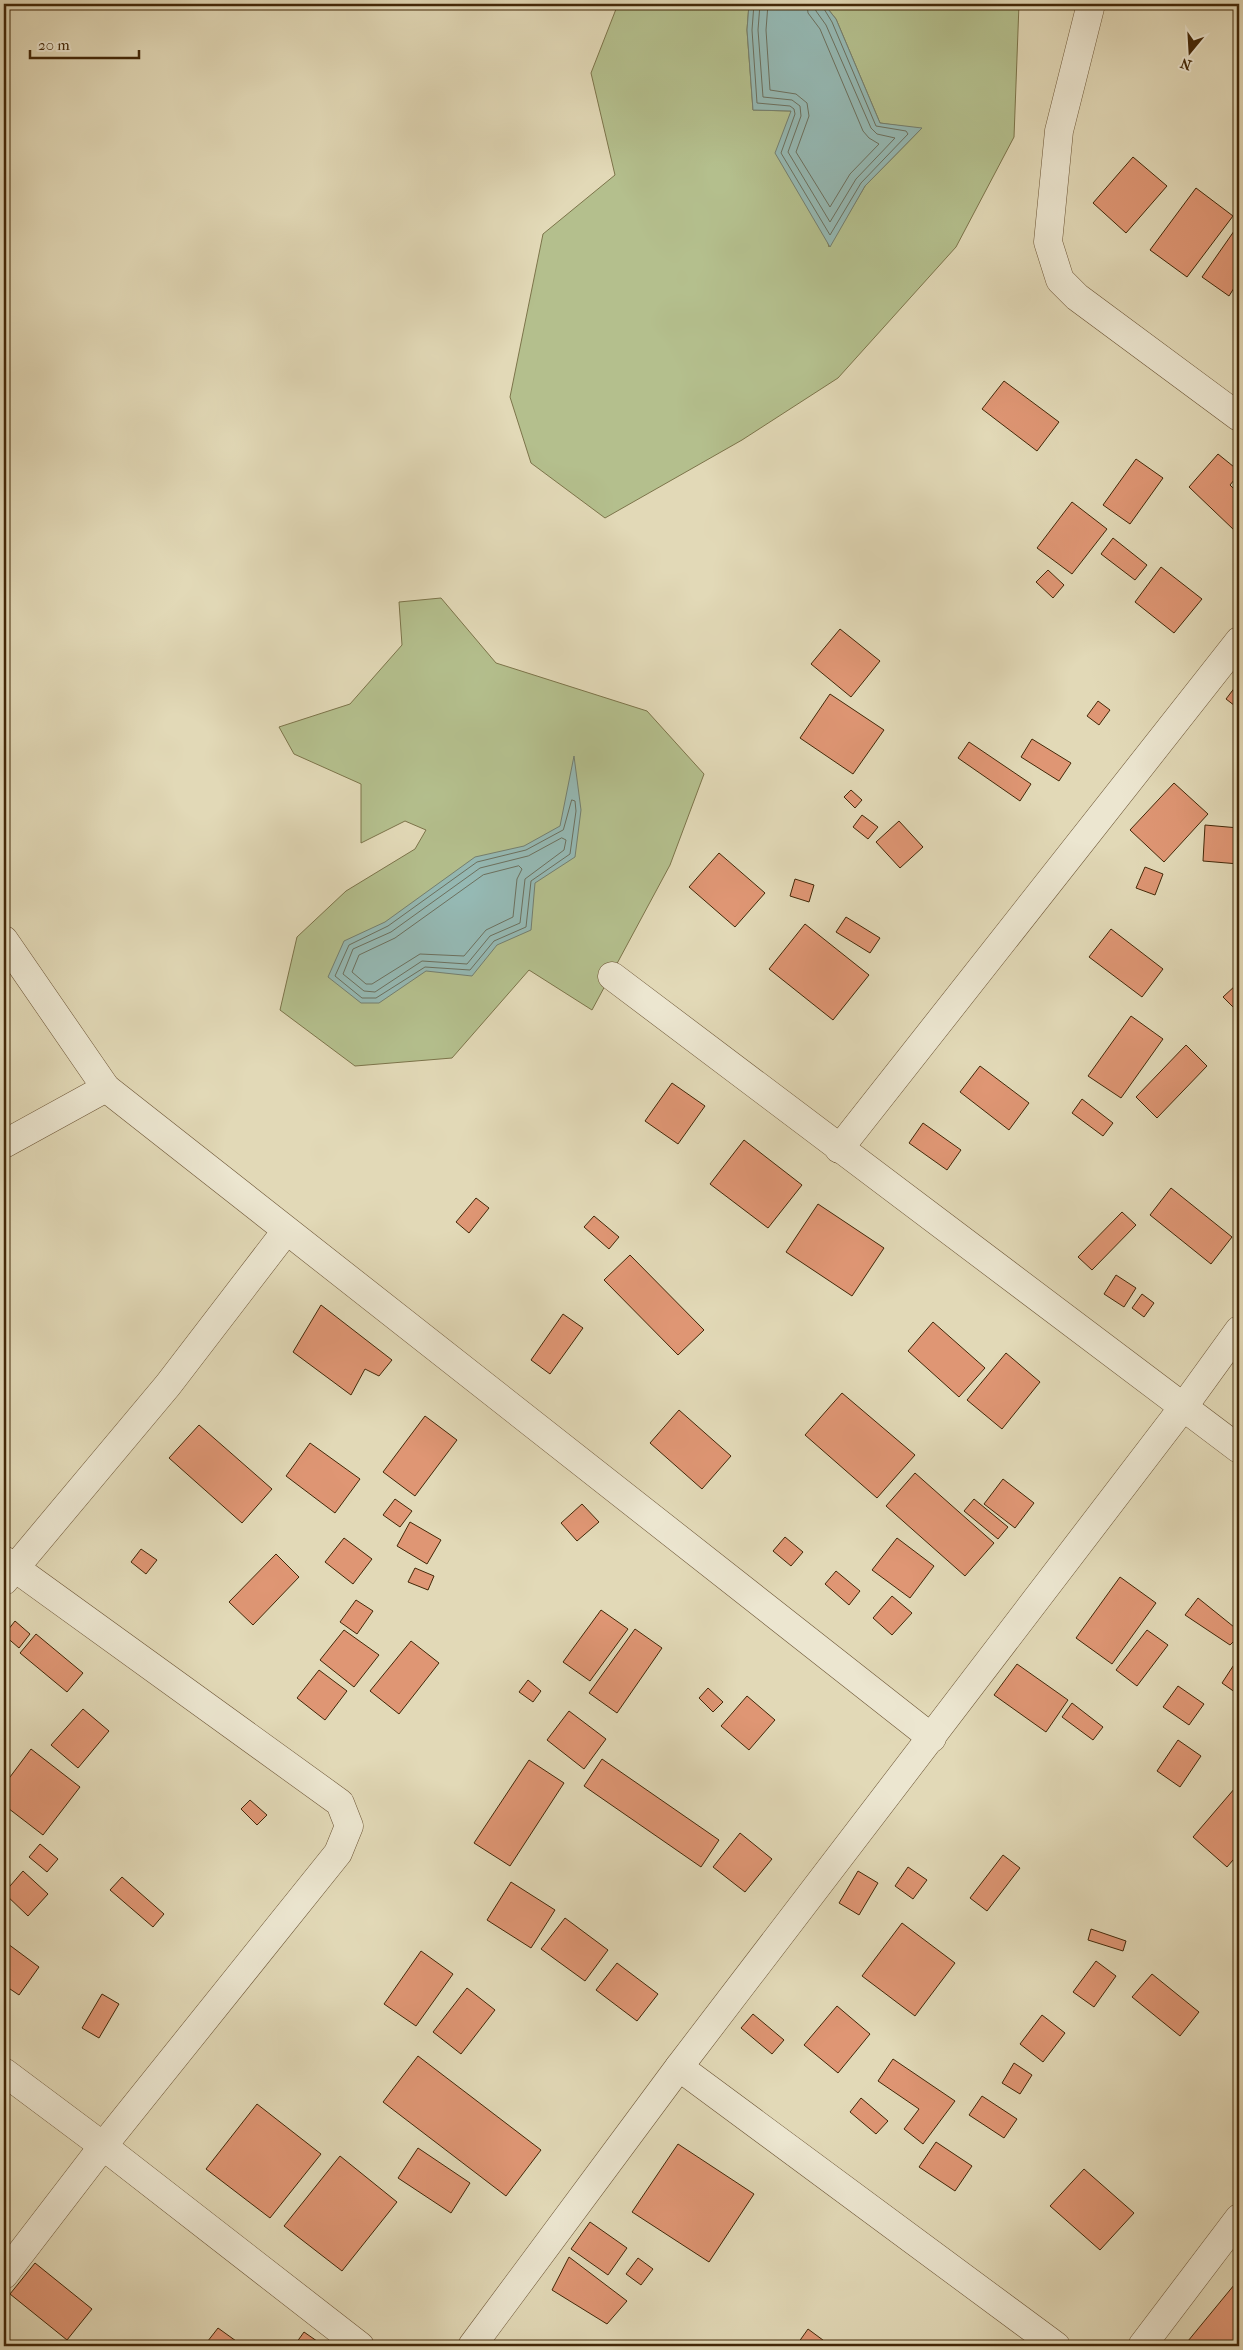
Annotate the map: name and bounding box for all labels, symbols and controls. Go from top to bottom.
scale bar [30,28,139,60]
north arrow [1166,28,1216,78]
text: 20 m [38,36,70,54]
text: N [1178,54,1194,74]

